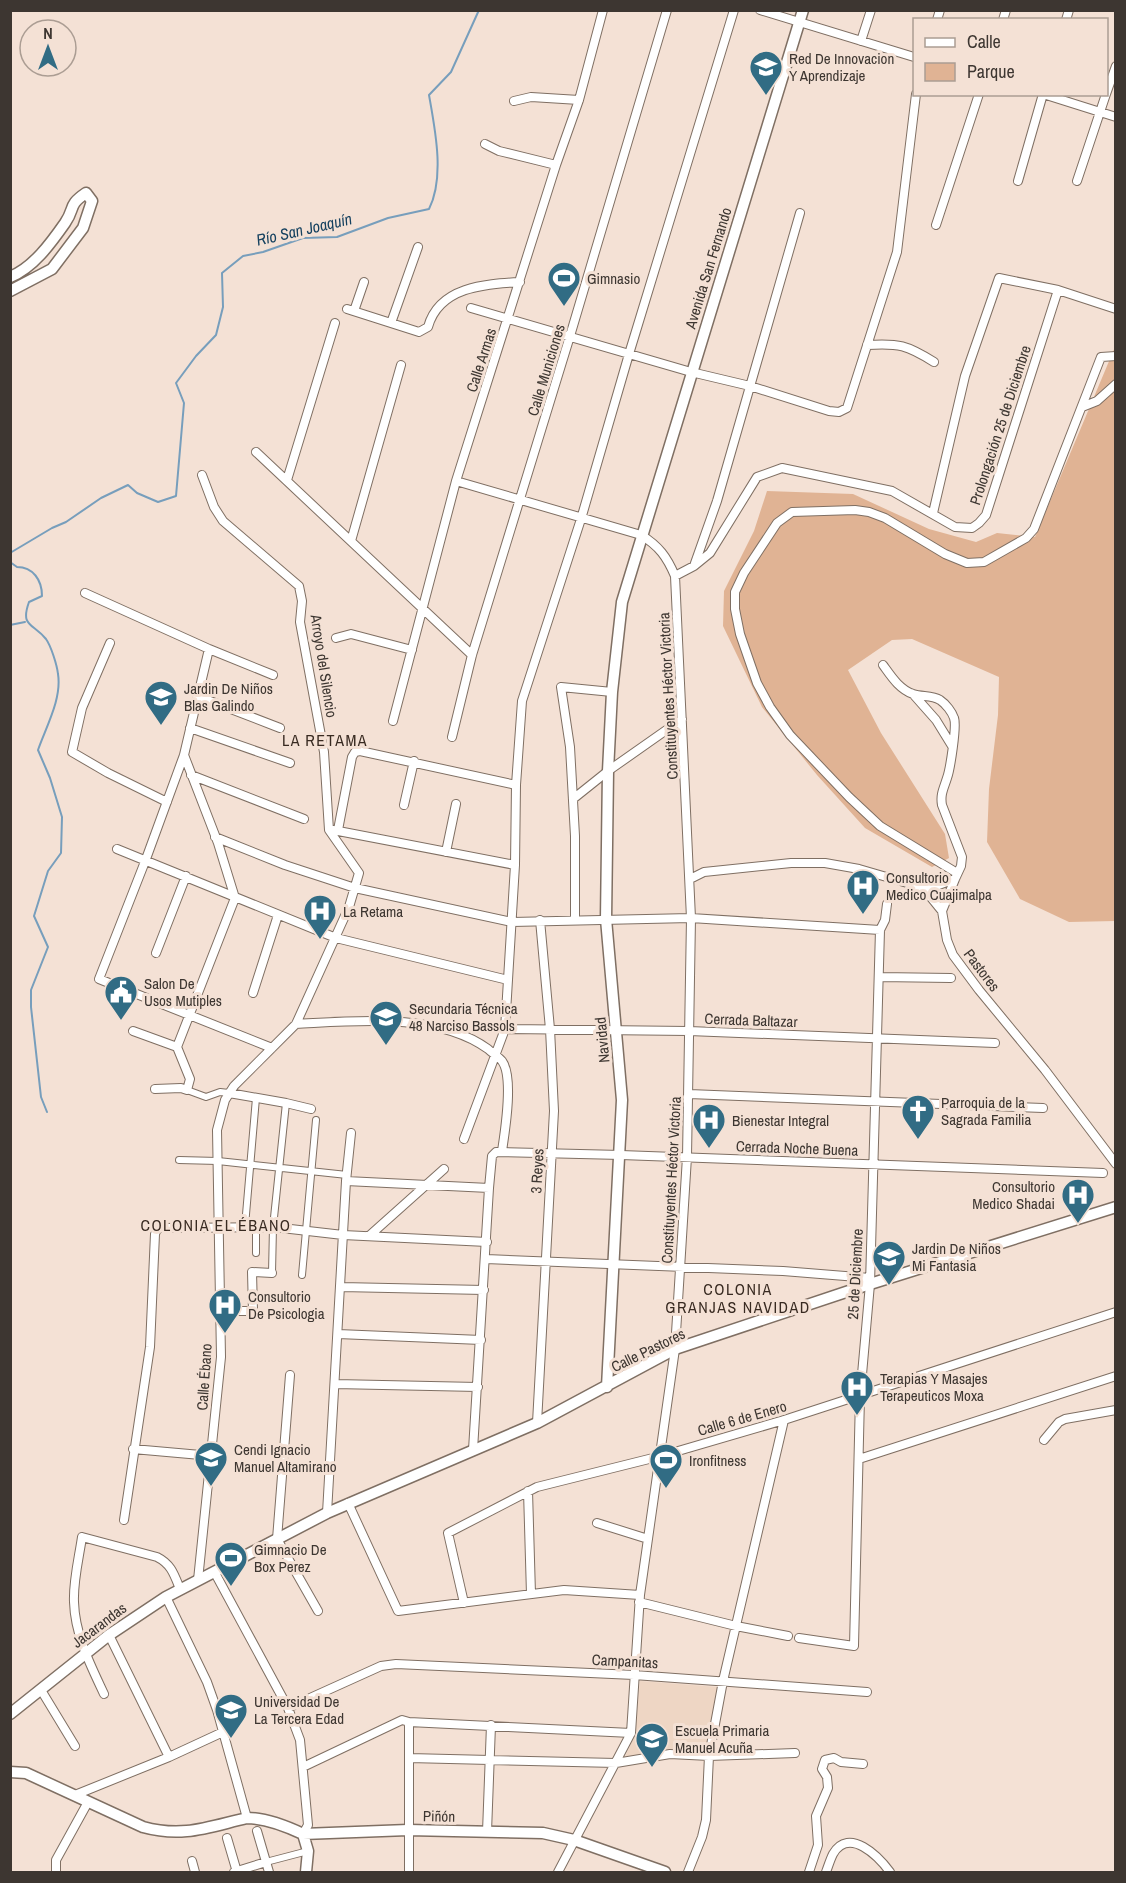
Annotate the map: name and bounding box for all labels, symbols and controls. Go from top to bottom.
north arrow [18,18,78,78]
legend [913,18,1108,96]
text: N [43,22,53,44]
text: Calle [967,29,1001,54]
place label: Red De Innovacion Y Aprendizaje [789,48,894,86]
school or university icon: Red De Innovacion Y Aprendizaje [748,49,784,96]
text: Parque [967,59,1015,84]
street label: Avenida San Fernando [679,205,736,332]
water label: Río San Joaquín [254,207,354,251]
sports icon: Gimnasio [546,260,582,307]
place label: Gimnasio [587,268,640,289]
street label: Calle Municiones [522,321,570,419]
street label: Calle Armas [461,325,501,395]
street label: Prolongación 25 de Diciembre [964,342,1036,508]
street label: Arroyo del Silencio [305,612,343,719]
street label: Constituyentes Héctor Victoria [653,612,683,780]
place label: Jardin De Niños Blas Galindo [184,678,273,716]
school or university icon: Jardin De Niños Blas Galindo [143,679,179,726]
district label: LA RETAMA [282,729,368,751]
place label: Consultorio Medico Cuajimalpa [886,867,992,905]
hospital icon: Consultorio Medico Cuajimalpa [845,868,881,915]
hospital icon: La Retama [302,893,338,940]
place label: La Retama [343,901,403,922]
street label: Pastores [959,944,1005,996]
place label: Salon De Usos Mutiples [144,973,222,1011]
public building icon: Salon De Usos Mutiples [103,974,139,1021]
place label: Secundaria Técnica 48 Narciso Bassols [409,998,518,1036]
school or university icon: Secundaria Técnica 48 Narciso Bassols [368,999,404,1046]
street label: Cerrada Baltazar [704,1008,798,1032]
street label: Navidad [590,1016,614,1064]
place label: Parroquia de la Sagrada Familia [941,1092,1031,1130]
church icon: Parroquia de la Sagrada Familia [900,1093,936,1140]
street label: Constituyentes Héctor Victoria [656,1096,686,1264]
hospital icon: Bienestar Integral [691,1102,727,1149]
place label: Bienestar Integral [732,1110,829,1131]
street label: Cerrada Noche Buena [735,1135,859,1161]
street label: 3 Reyes [525,1148,549,1194]
place label: Consultorio Medico Shadai [972,1176,1055,1214]
hospital icon: Consultorio Medico Shadai [1060,1177,1096,1224]
district label: COLONIA EL ÉBANO [140,1214,292,1236]
street label: 25 de Diciembre [842,1228,868,1320]
place label: Jardin De Niños Mi Fantasia [912,1238,1001,1276]
school or university icon: Jardin De Niños Mi Fantasia [871,1239,907,1286]
district label: COLONIA GRANJAS NAVIDAD [665,1278,811,1318]
place label: Consultorio De Psicologia [248,1286,325,1324]
hospital icon: Consultorio De Psicologia [207,1287,243,1334]
street label: Calle Pastores [607,1323,689,1377]
street label: Calle Ébano [191,1343,217,1411]
place label: Terapias Y Masajes Terapeuticos Moxa [880,1368,988,1406]
hospital icon: Terapias Y Masajes Terapeuticos Moxa [839,1369,875,1416]
street label: Calle 6 de Enero [695,1395,789,1441]
place label: Cendi Ignacio Manuel Altamirano [234,1439,337,1477]
school or university icon: Cendi Ignacio Manuel Altamirano [193,1440,229,1487]
sports icon: Ironfitness [648,1442,684,1489]
place label: Ironfitness [689,1450,746,1471]
place label: Gimnacio De Box Perez [254,1539,327,1577]
sports icon: Gimnacio De Box Perez [213,1540,249,1587]
street label: Jacarandas [67,1597,131,1653]
street label: Campanitas [591,1649,659,1673]
place label: Universidad De La Tercera Edad [254,1691,344,1729]
school or university icon: Universidad De La Tercera Edad [213,1692,249,1739]
place label: Escuela Primaria Manuel Acuña [675,1720,769,1758]
school or university icon: Escuela Primaria Manuel Acuña [634,1721,670,1768]
street label: Piñón [423,1805,455,1827]

